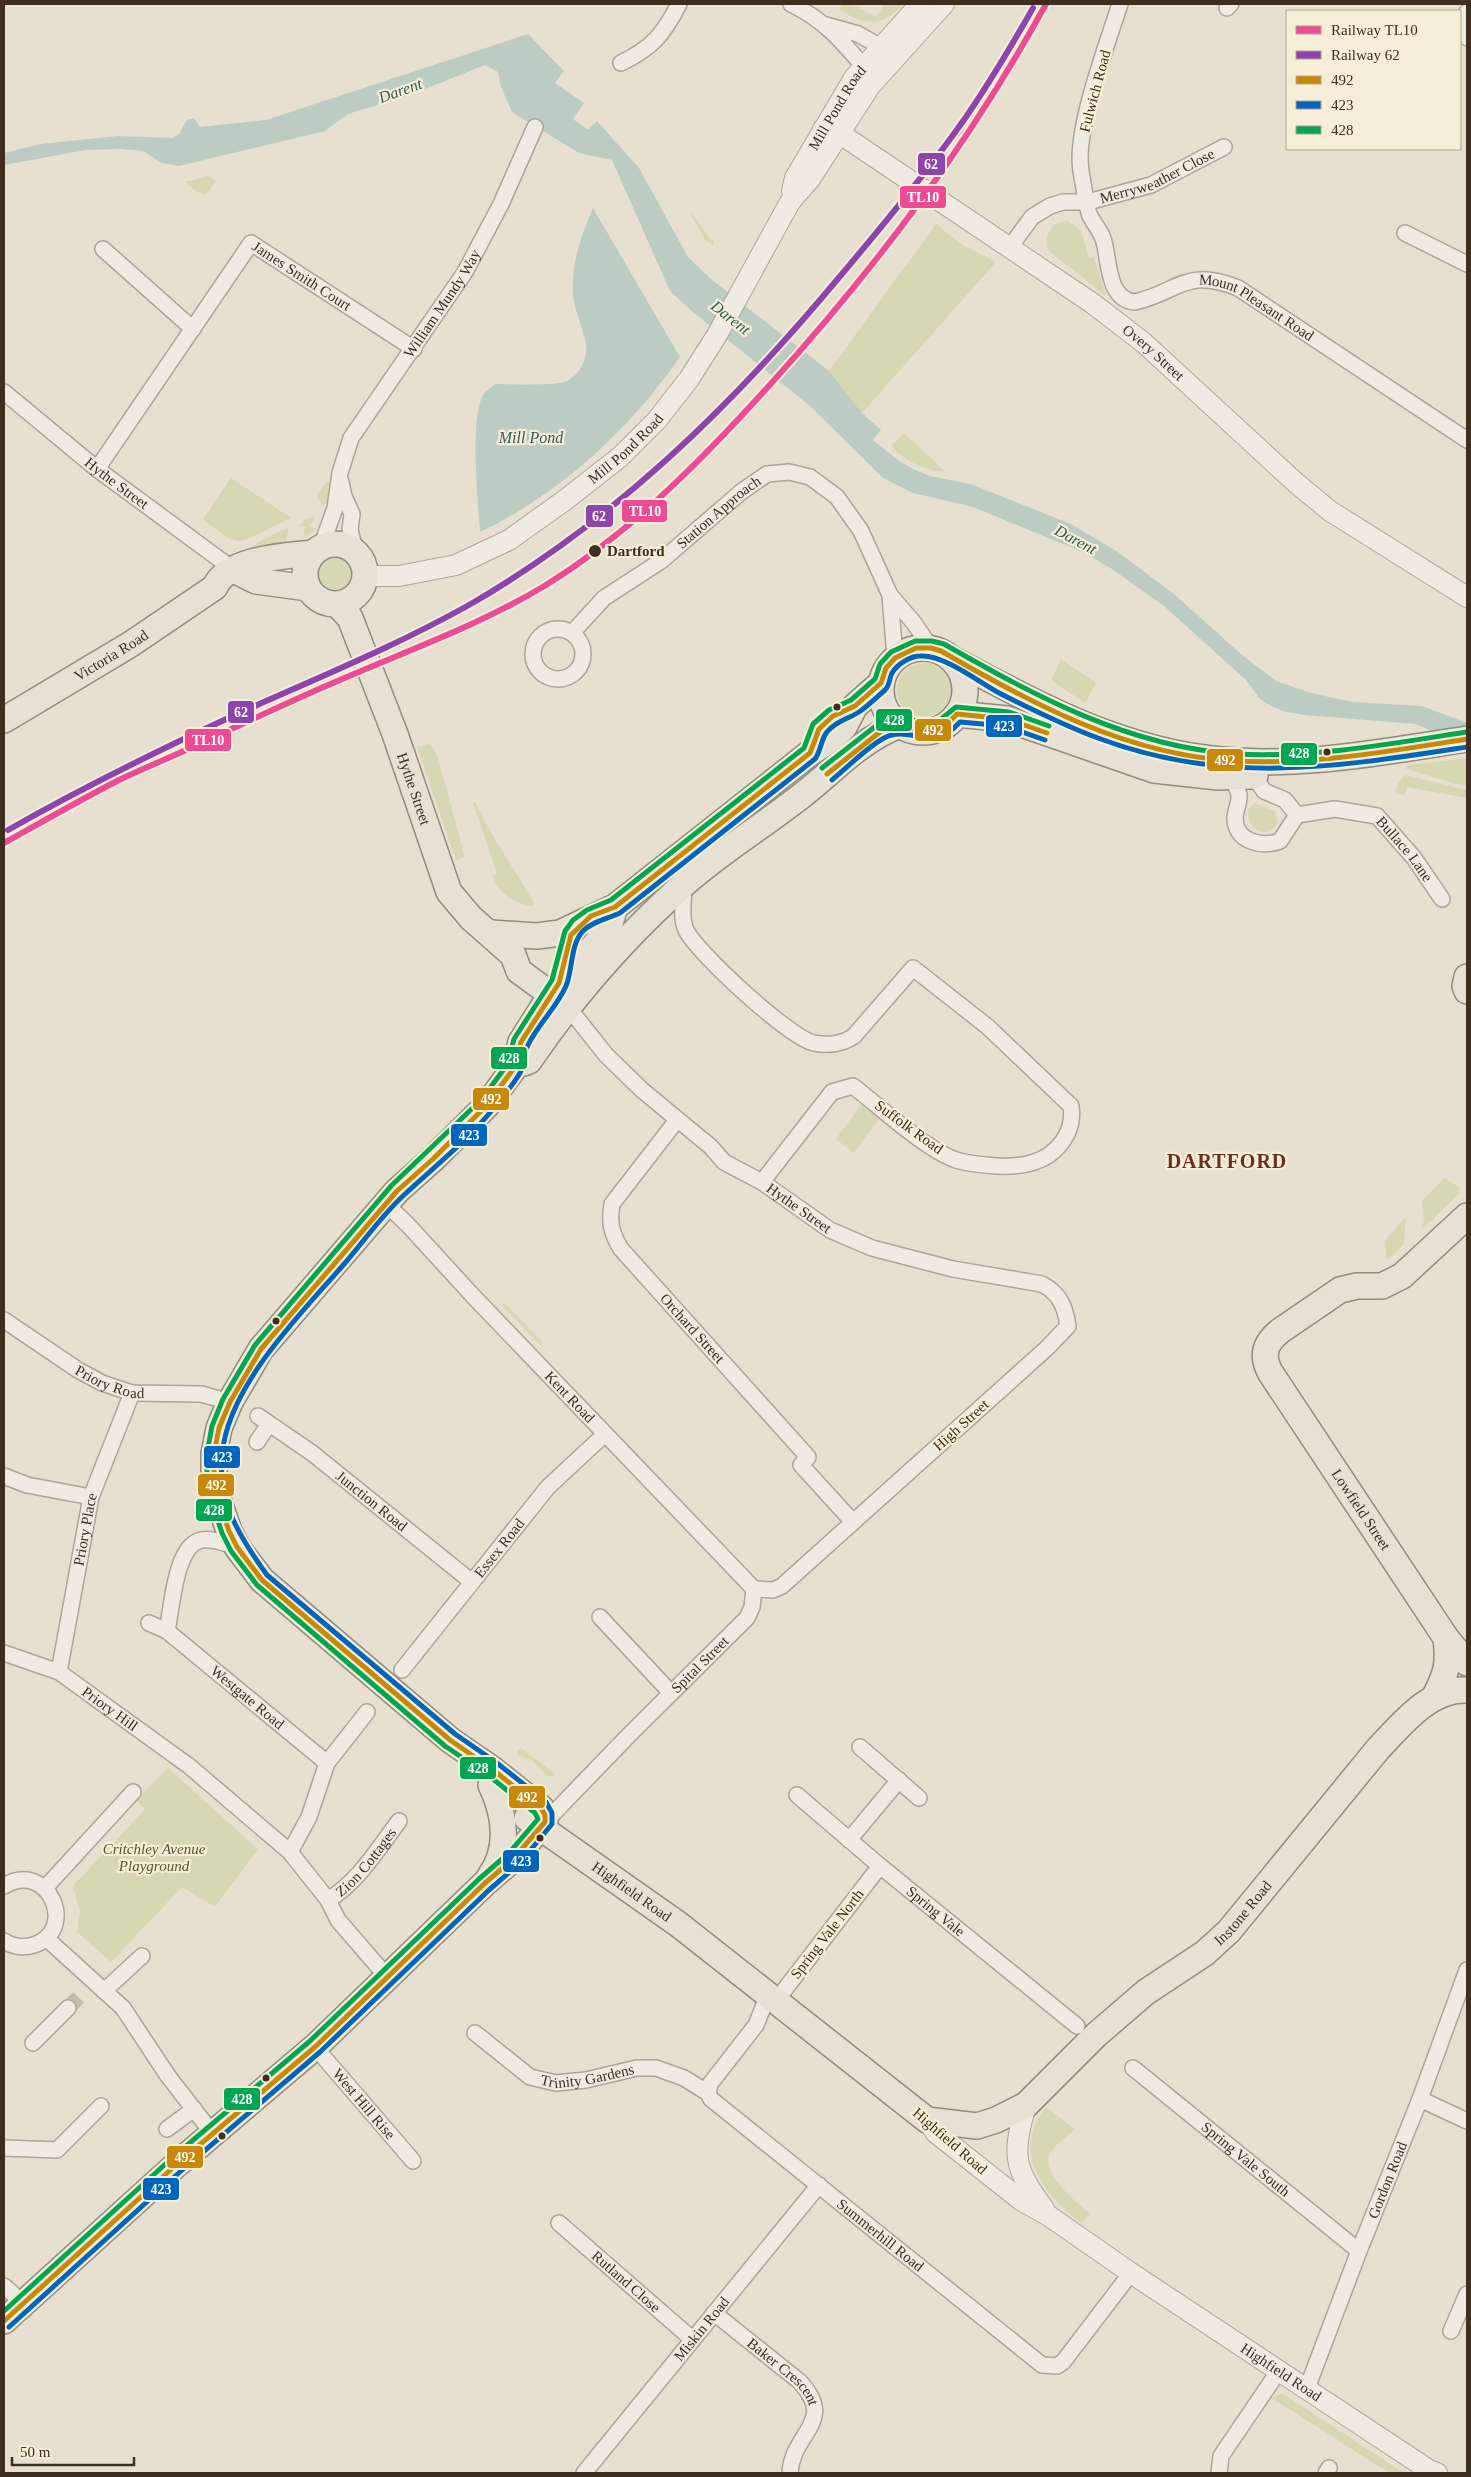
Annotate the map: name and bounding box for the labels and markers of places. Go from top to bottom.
marker: Dartford [587,543,603,559]
place label: Dartford [607,543,665,559]
unlabelled marker [832,702,842,712]
unlabelled marker [1322,747,1332,757]
unlabelled marker [271,1316,281,1326]
unlabelled marker [535,1833,545,1843]
unlabelled marker [261,2073,271,2083]
unlabelled marker [217,2131,227,2141]

